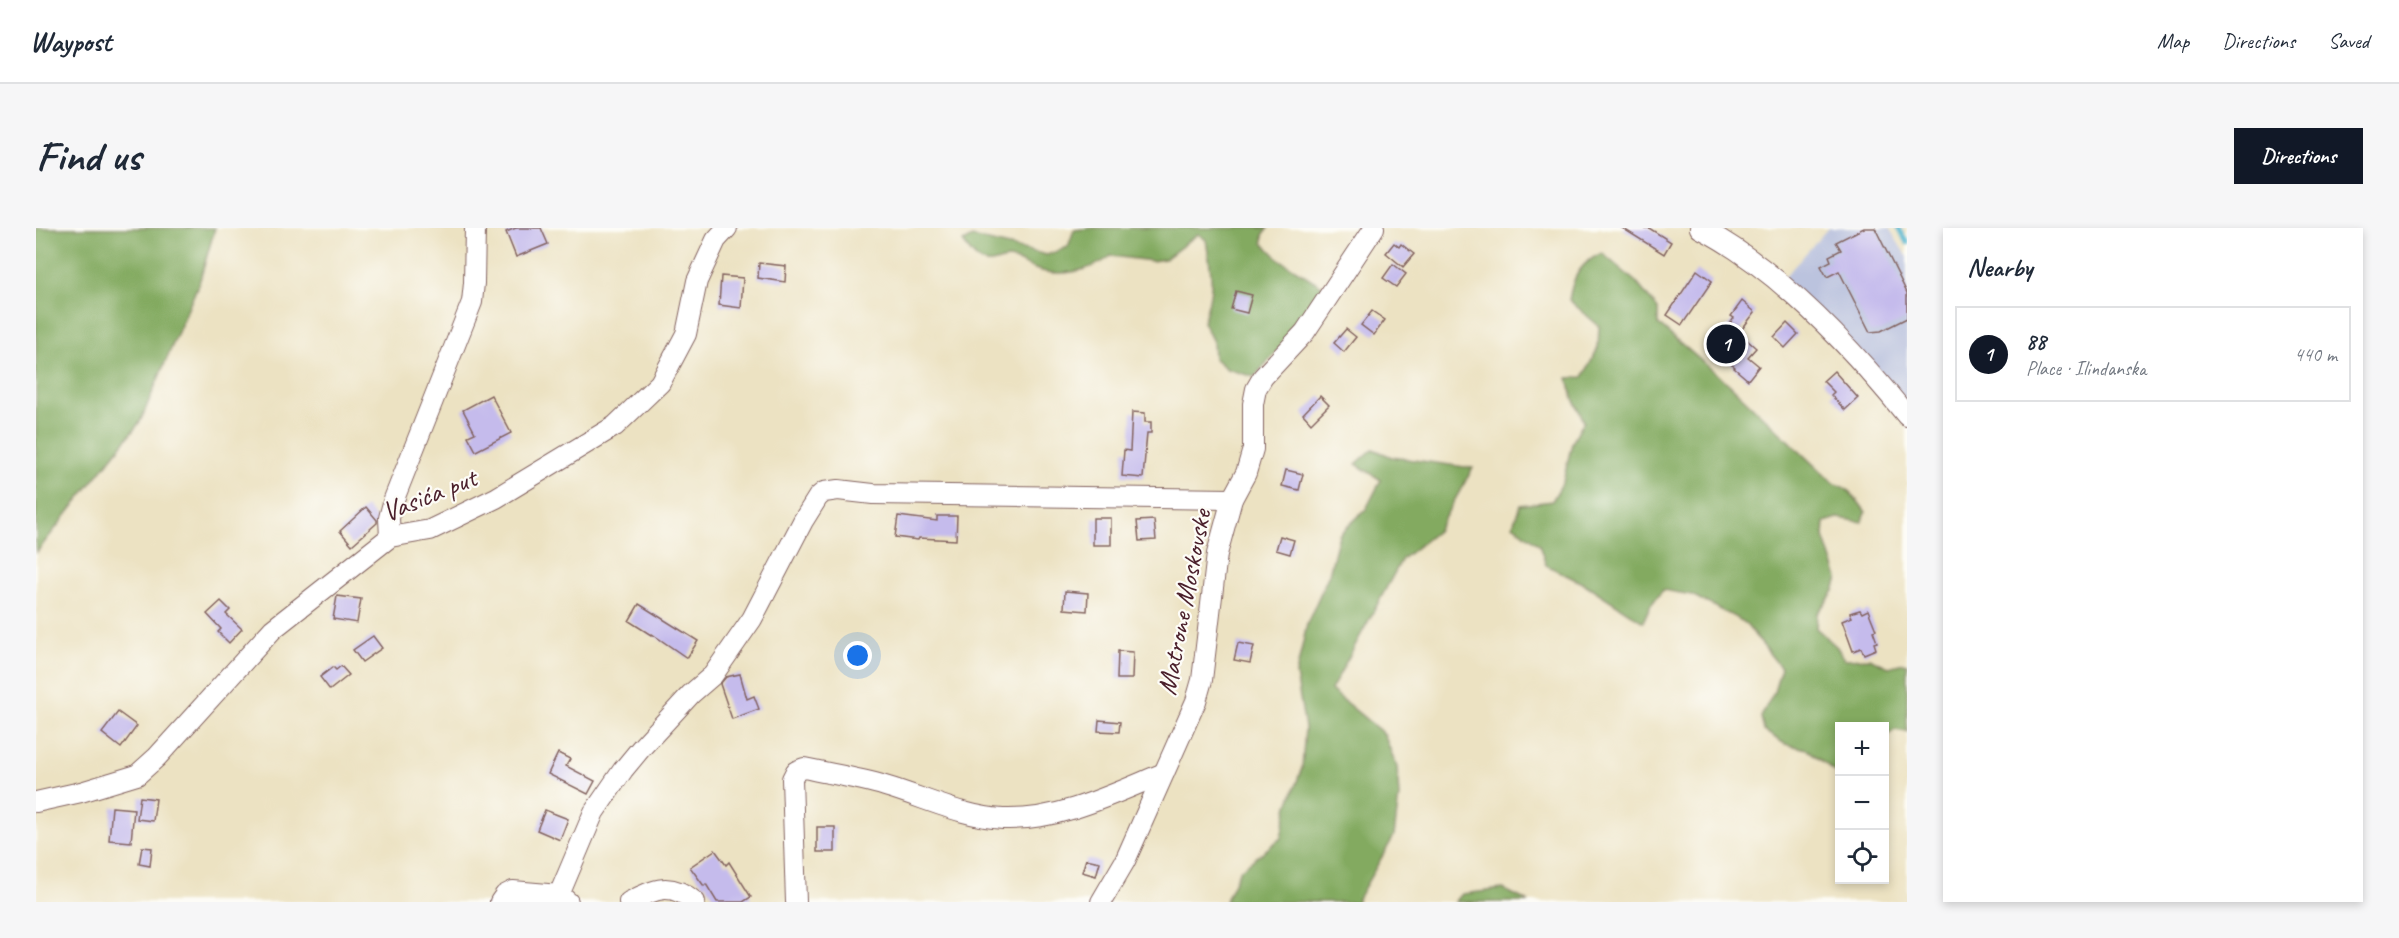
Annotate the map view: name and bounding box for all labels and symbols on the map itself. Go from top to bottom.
pin: 1 [1706,322,1746,366]
street label: Vasića put [377,459,484,529]
street label: Matrone Moskovske [1148,505,1219,698]
your location [843,641,872,670]

